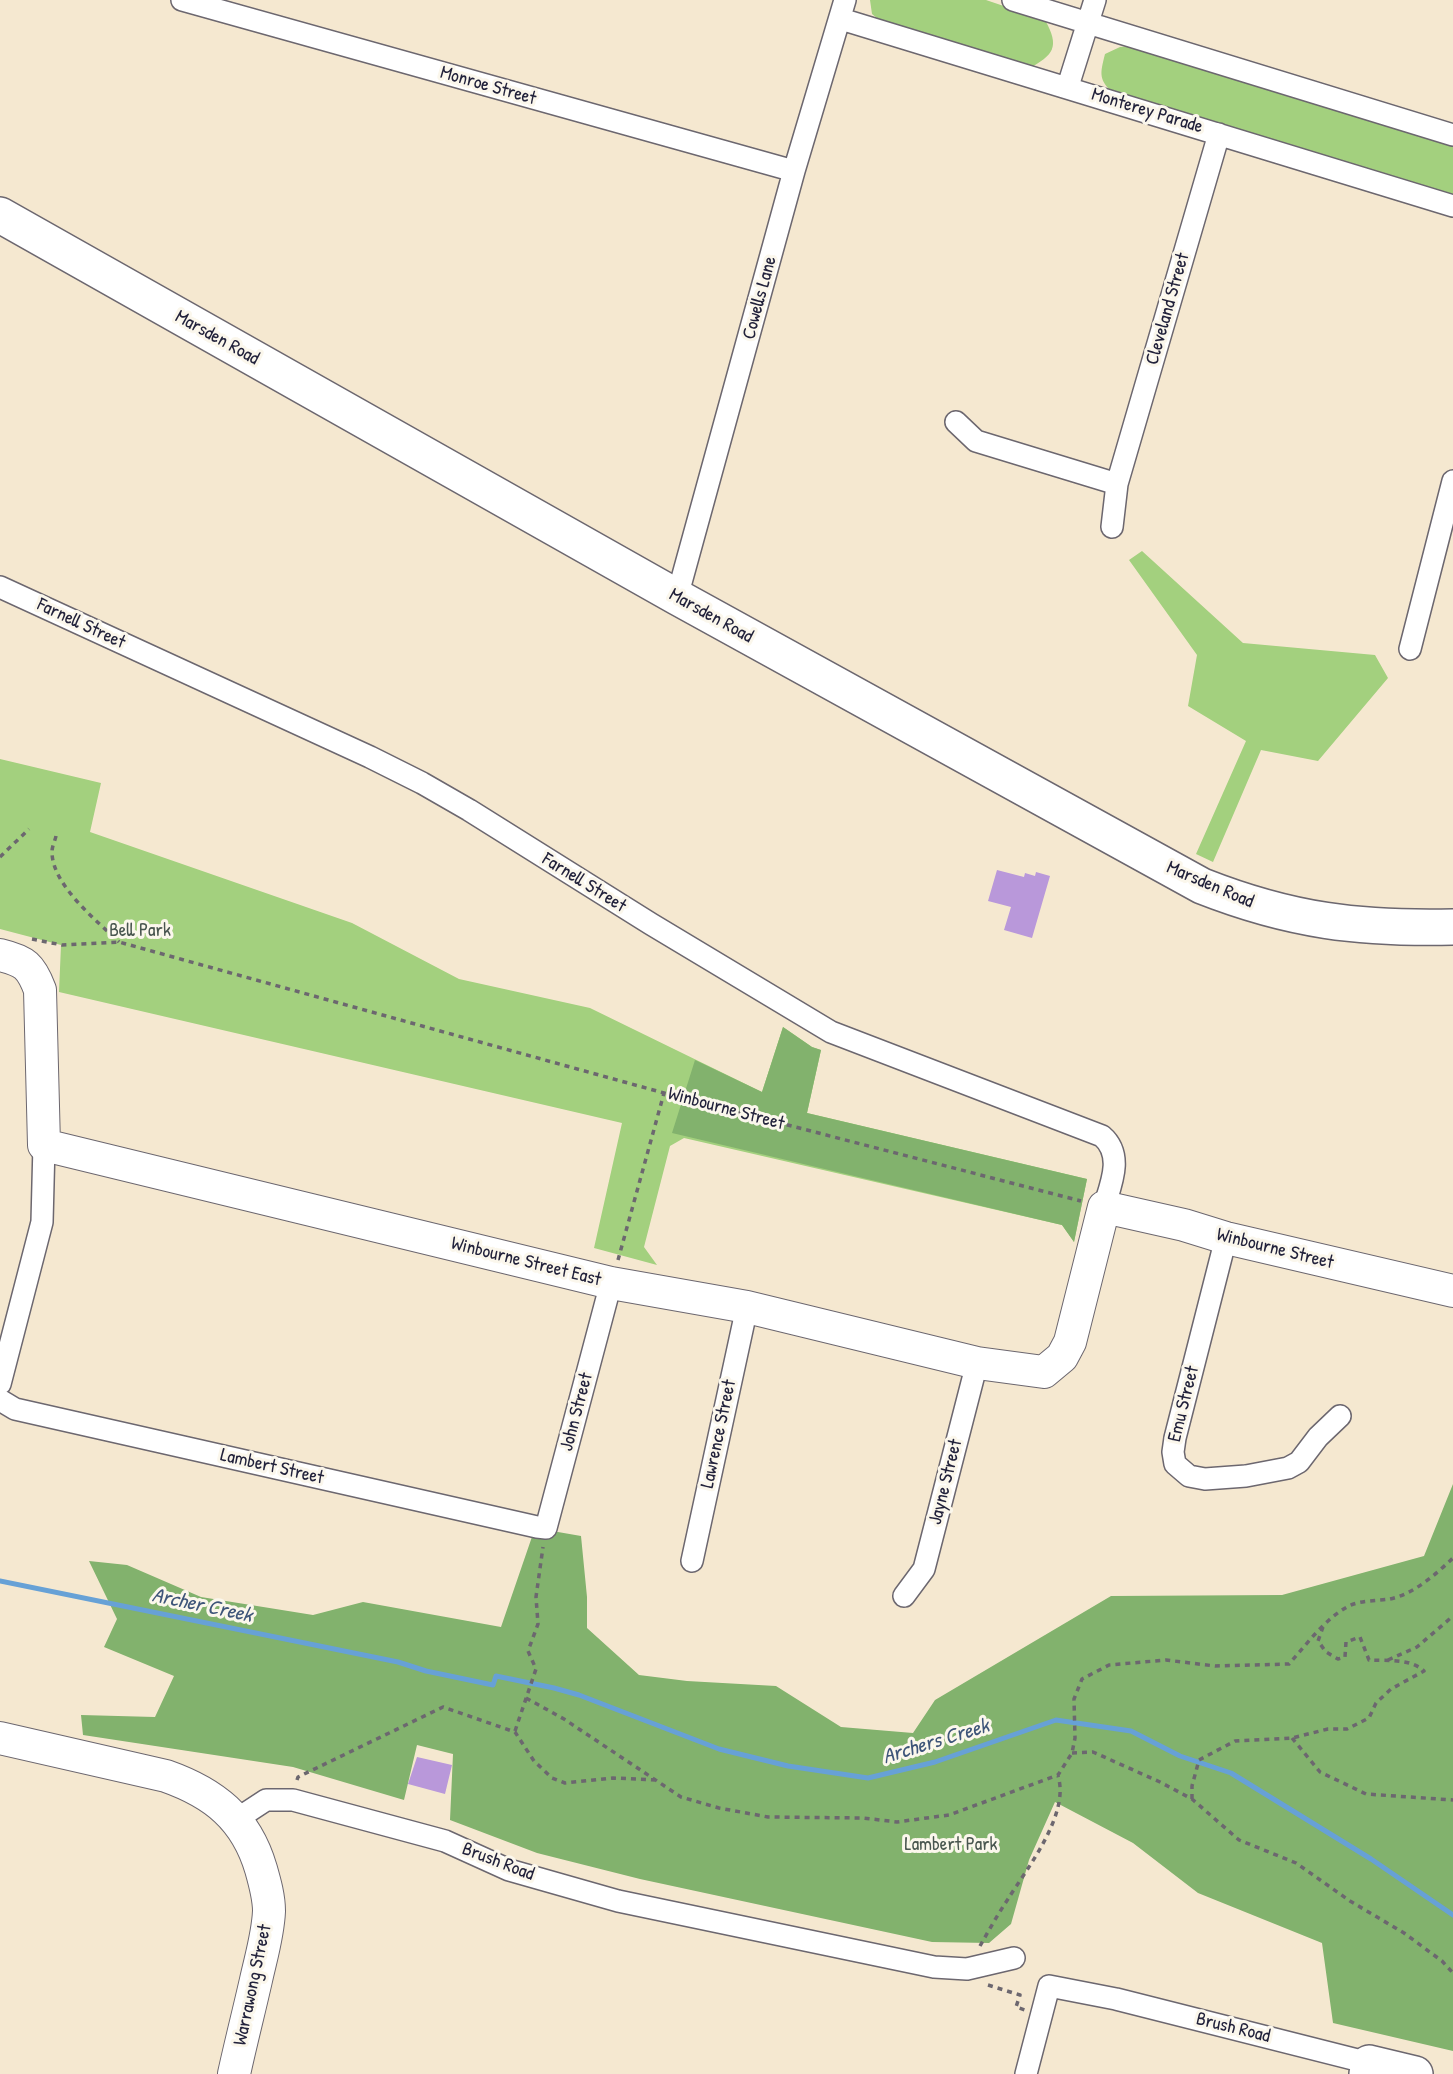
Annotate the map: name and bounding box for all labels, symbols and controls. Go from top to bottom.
street label: Monroe Street [437,61,539,111]
street label: Monterey Parade [1089,83,1205,139]
street label: Cleveland Street [1141,250,1195,368]
street label: Cowells Lane [738,254,782,342]
street label: Marsden Road [171,306,263,370]
street label: Marsden Road [665,584,757,648]
street label: Farnell Street [33,594,129,654]
street label: Farnell Street [538,848,630,918]
street label: Marsden Road [1163,856,1257,914]
park label: Bell Park [109,920,171,942]
street label: Winbourne Street [665,1082,787,1136]
street label: Winbourne Street [1214,1223,1336,1275]
street label: Winbourne Street East [449,1232,603,1292]
street label: Emu Street [1164,1364,1204,1444]
street label: John Street [556,1370,598,1454]
street label: Lawrence Street [696,1378,742,1490]
street label: Jayne Street [924,1437,968,1527]
street label: Lambert Street [218,1444,326,1490]
water label: Archer Creek [150,1583,254,1629]
water label: Archers Creek [880,1714,992,1770]
park label: Lambert Park [905,1834,997,1856]
street label: Brush Road [459,1838,537,1886]
street label: Warrawong Street [229,1922,277,2048]
street label: Brush Road [1194,2008,1272,2048]

